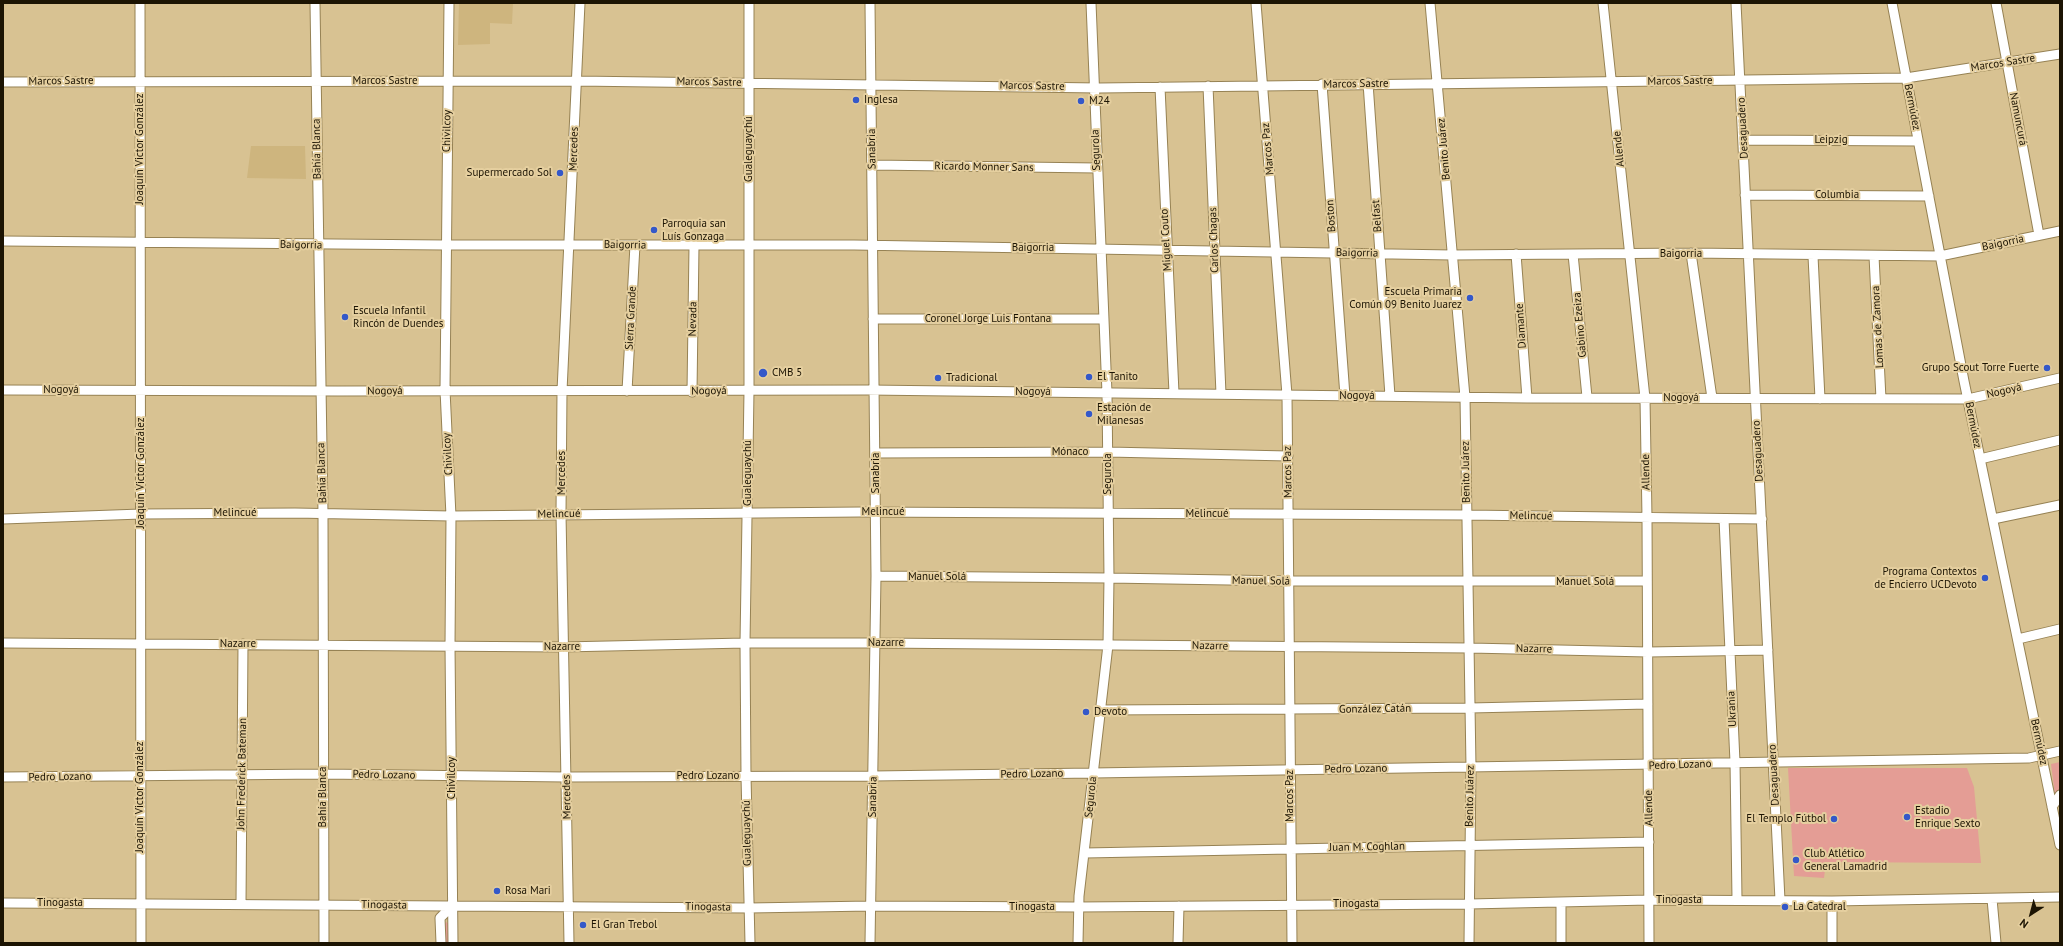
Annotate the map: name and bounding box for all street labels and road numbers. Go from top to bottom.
street label: Marcos Sastre [1970,51,2036,75]
street label: Marcos Sastre [28,74,94,88]
street label: Marcos Sastre [352,74,418,88]
street label: Marcos Sastre [1647,74,1713,88]
street label: Marcos Sastre [676,75,742,89]
street label: Marcos Sastre [1323,77,1389,91]
street label: Marcos Sastre [999,79,1065,93]
street label: Bermúdez [1901,83,1923,131]
street label: Namuncurá [2006,91,2030,147]
street label: Joaquín Victor González [133,93,147,205]
street label: Desaguadero [1735,97,1751,159]
street label: Chivilcoy [440,110,454,152]
street label: Gualeguaychú [742,116,756,182]
street label: Benito Juárez [1435,117,1453,181]
street label: Bahía Blanca [310,119,324,179]
street label: Marcos Paz [1259,122,1277,176]
street label: Mercedes [567,127,581,171]
street label: Sanabria [865,128,879,170]
street label: Segurola [1089,129,1103,171]
street label: Allende [1611,130,1627,168]
street label: Leipzig [1814,133,1848,147]
street label: Ricardo Monner Sans [934,160,1034,174]
street label: Columbia [1815,188,1859,202]
street label: Boston [1323,199,1339,233]
street label: Belfast [1369,199,1385,233]
street label: Carlos Chagas [1206,207,1222,273]
street label: Miguel Couto [1158,208,1174,272]
street label: Baigorria [1981,232,2025,254]
street label: Baigorria [280,238,322,252]
street label: Baigorria [604,238,646,252]
street label: Baigorria [1012,241,1054,255]
street label: Baigorria [1336,246,1378,260]
street label: Baigorria [1660,247,1702,261]
street label: Lomas de Zamora [1869,285,1887,369]
street label: Sierra Grande [623,286,639,350]
street label: Gabino Ezeiza [1571,292,1589,358]
street label: Nevada [686,301,700,337]
street label: Diamante [1513,303,1529,349]
street label: Coronel Jorge Luis Fontana [925,312,1051,326]
street label: Nogoyá [1985,381,2023,401]
street label: Nogoyá [43,383,79,397]
street label: Nogoyá [367,384,403,398]
street label: Nogoyá [691,384,727,398]
street label: Nogoyá [1015,385,1051,399]
street label: Nogoyá [1339,389,1375,403]
street label: Nogoyá [1663,391,1699,405]
street label: Bermúdez [1962,401,1984,449]
street label: Joaquín Victor González [134,417,148,529]
street label: Desaguadero [1750,420,1766,482]
street label: Chivilcoy [440,433,456,475]
street label: Gualeguaychú [741,440,755,506]
street label: Benito Juárez [1459,441,1473,503]
street label: Bahía Blanca [314,442,330,504]
street label: Mónaco [1052,445,1088,459]
street label: Marcos Paz [1281,446,1295,498]
street label: Mercedes [555,451,569,495]
street label: Sanabria [869,453,883,493]
street label: Segurola [1101,453,1115,495]
street label: Allende [1639,454,1653,490]
street label: Melincué [862,505,904,519]
street label: Melincué [214,506,256,520]
street label: Melincué [537,507,581,521]
street label: Melincué [1186,507,1228,521]
street label: Melincué [1509,509,1553,523]
street label: Manuel Solá [908,570,966,584]
street label: Manuel Solá [1232,574,1290,588]
street label: Manuel Solá [1556,575,1614,589]
street label: Nazarre [868,636,904,650]
street label: Nazarre [220,637,256,651]
street label: Nazarre [1192,639,1228,653]
street label: Nazarre [544,640,580,654]
street label: Nazarre [1516,642,1552,656]
street label: Ukrania [1724,691,1740,727]
street label: González Catán [1339,702,1411,716]
street label: John Frederick Bateman [234,718,250,830]
street label: Bermúdez [2028,718,2050,766]
street label: Joaquín Victor González [133,741,147,853]
street label: Desaguadero [1766,744,1782,806]
street label: Chivilcoy [445,757,459,799]
street label: Pedro Lozano [1648,757,1712,773]
street label: Pedro Lozano [1324,762,1388,776]
street label: Benito Juárez [1463,765,1477,827]
street label: Bahía Blanca [316,767,330,827]
street label: Pedro Lozano [1000,767,1064,781]
street label: Pedro Lozano [352,768,416,782]
street label: Pedro Lozano [677,769,739,783]
street label: Pedro Lozano [28,770,92,784]
street label: Marcos Paz [1283,770,1297,822]
street label: Mercedes [560,775,574,819]
street label: Sanabria [866,776,880,818]
street label: Segurola [1082,776,1100,818]
street label: Allende [1642,790,1656,826]
street label: Gualeguaychú [740,800,754,866]
street label: Juan M. Coghlan [1329,840,1405,854]
street label: Tinogasta [1656,893,1702,907]
street label: Tinogasta [37,896,83,910]
street label: Tinogasta [1333,897,1379,911]
street label: Tinogasta [361,898,407,912]
street label: Tinogasta [685,900,731,914]
street label: Tinogasta [1009,900,1055,914]

